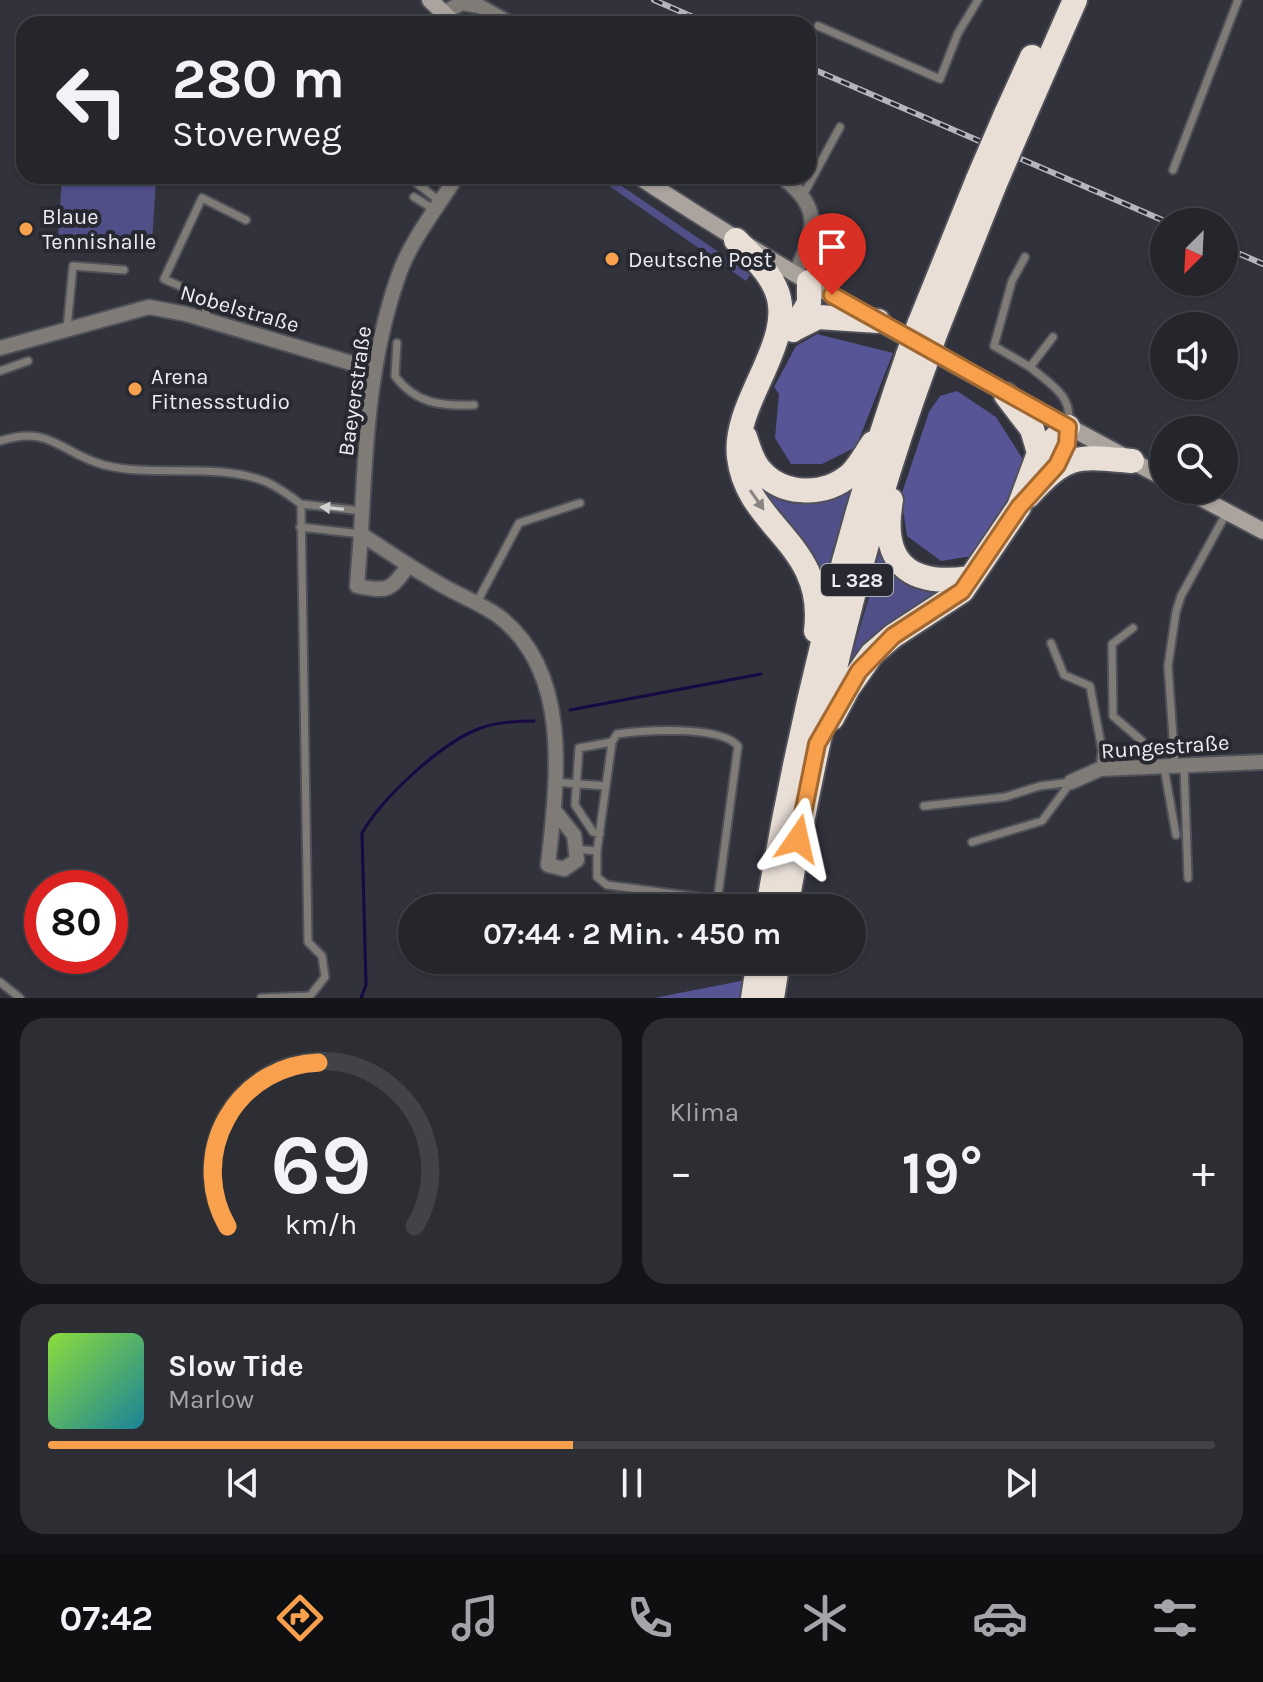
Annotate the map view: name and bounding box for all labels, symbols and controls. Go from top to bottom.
text: 280 m [172,46,345,111]
icon: left [40,48,144,152]
text: Stoverweg [172,113,341,155]
place label: Blaue Tennishalle [42,204,156,255]
north arrow [1150,208,1238,296]
map controls [1150,208,1238,504]
pin [798,213,866,295]
marker: Blaue Tennishalle [17,220,35,238]
icon: arrive [810,225,854,269]
place label: Deutsche Post [628,247,772,273]
marker: Deutsche Post [603,250,621,268]
street label: Nobelstraße [177,280,302,338]
button: sound [1150,312,1238,400]
street label: Baeyerstraße [333,324,377,458]
place label: Arena Fitnessstudio [151,364,290,415]
marker: Arena Fitnessstudio [126,380,144,398]
button: search [1150,416,1238,504]
one-way arrow [749,490,764,511]
one-way arrow [319,501,344,514]
road number: L 328 [821,564,893,596]
street label: Rungestraße [1100,730,1230,764]
position arrow [756,797,840,881]
speed limit sign: 80 [24,870,128,974]
text: 07:44 · 2 Min. · 450 m [483,916,781,952]
text: Klima [670,1097,739,1128]
text: 69 [270,1117,371,1214]
text: 19° [902,1138,983,1208]
text: − [670,1147,693,1198]
text: + [1192,1147,1215,1198]
text: km/h [285,1208,357,1241]
text: Slow Tide [168,1348,304,1384]
text: Marlow [168,1384,254,1415]
icon: previous [221,1461,265,1505]
icon: pause [610,1461,654,1505]
icon: next [999,1461,1043,1505]
icon: directions [272,1590,328,1646]
icon: music [447,1590,503,1646]
icon: phone [622,1590,678,1646]
icon: climate [797,1590,853,1646]
icon: car [972,1590,1028,1646]
icon: filters [1147,1590,1203,1646]
text: 07:42 [60,1597,153,1639]

